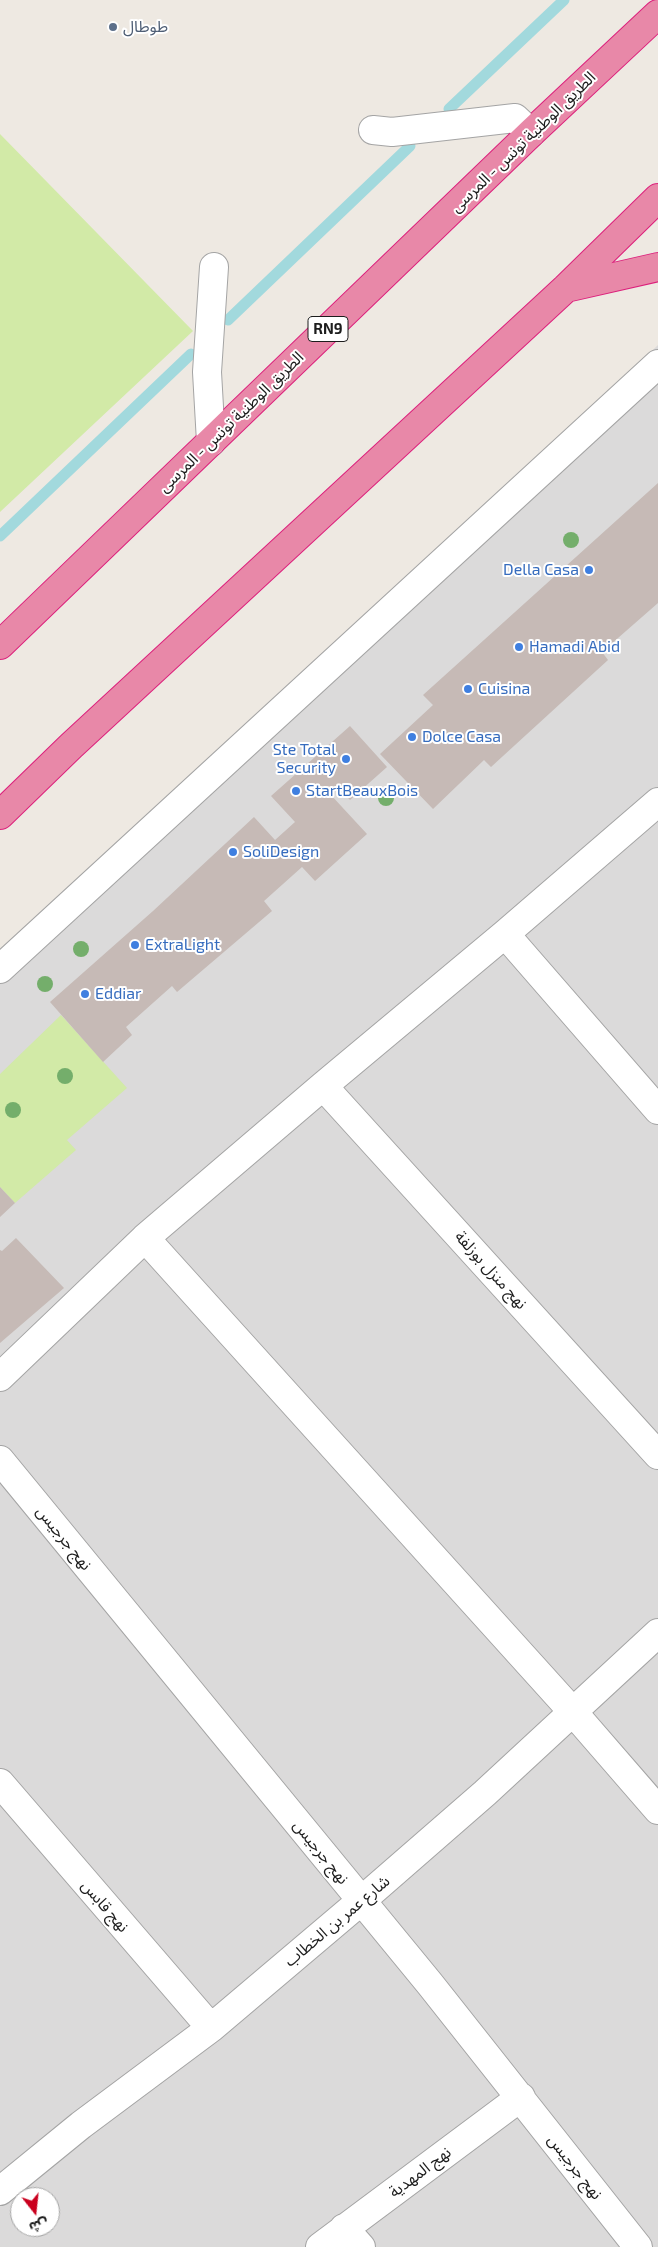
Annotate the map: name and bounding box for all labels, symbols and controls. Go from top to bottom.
place label: طوطال [123,17,168,37]
marker: طوطال [107,21,119,33]
street label: الطريق الوطنية تونس - المرسى [446,68,600,216]
road number: RN9 [308,316,348,342]
street label: الطريق الوطنية تونس - المرسى [154,348,308,496]
place label: Della Casa [503,560,579,580]
marker: Della Casa [583,564,595,576]
place label: Hamadi Abid [529,637,620,657]
marker: Hamadi Abid [513,641,525,653]
place label: Cuisina [478,679,530,699]
marker: Cuisina [462,683,474,695]
place label: Dolce Casa [422,727,501,747]
marker: Dolce Casa [406,731,418,743]
place label: Ste Total Security [273,740,336,778]
marker: Ste Total Security [340,753,352,765]
place label: StartBeauxBois [306,781,418,801]
marker: StartBeauxBois [290,785,302,797]
place label: SoliDesign [243,842,319,862]
marker: SoliDesign [227,846,239,858]
place label: ExtraLight [145,935,220,955]
marker: ExtraLight [129,939,141,951]
place label: Eddiar [95,984,141,1004]
marker: Eddiar [79,988,91,1000]
street label: نهج منزل بوزلفة [451,1227,531,1313]
street label: نهج جرجيس [32,1502,96,1574]
street label: نهج جرجيس [289,1816,353,1888]
street label: شارع عمر بن الخطاب [280,1871,394,1971]
street label: نهج قابس [77,1876,133,1936]
street label: نهج جرجيس [544,2131,606,2203]
street label: نهج المهدية [385,2142,455,2202]
north arrow [10,2187,60,2237]
text: ش [27,2215,51,2237]

